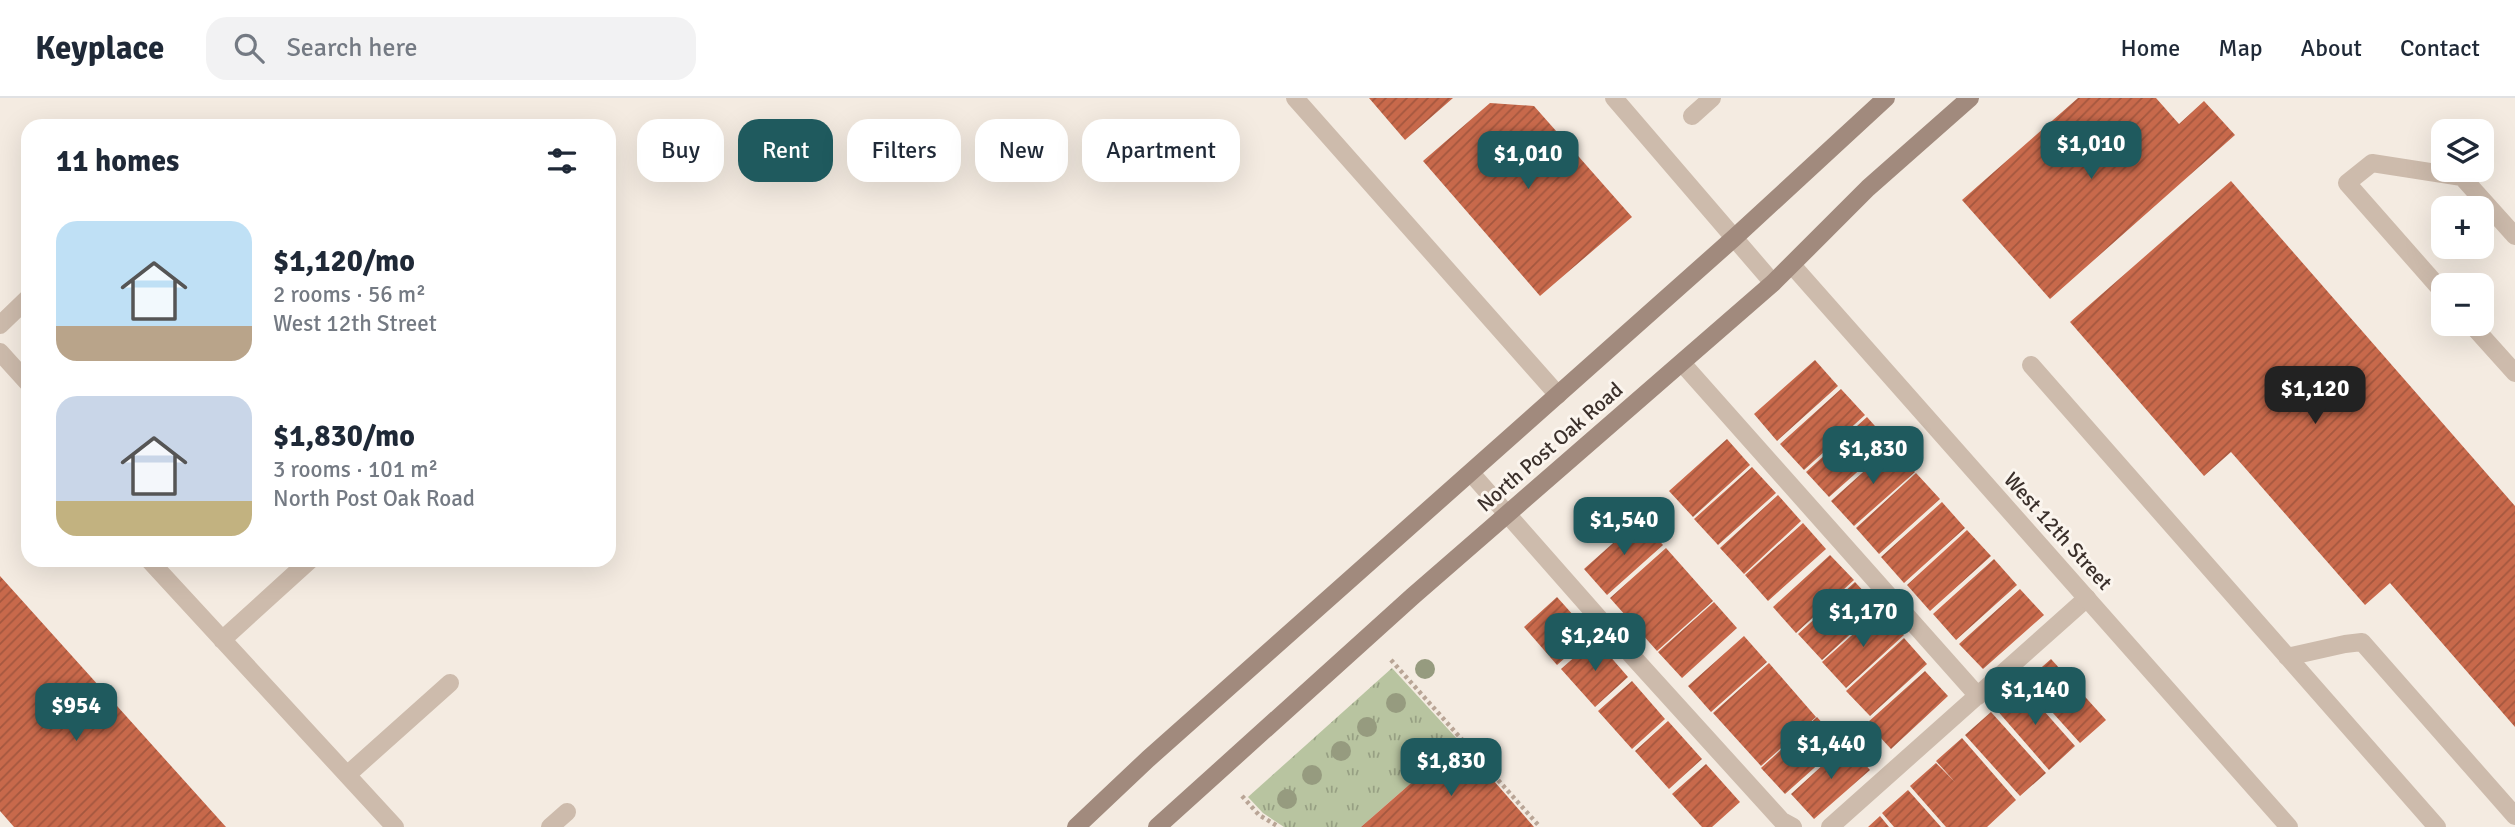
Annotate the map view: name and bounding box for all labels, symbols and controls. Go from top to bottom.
search box [206,17,696,80]
text: Keyplace [35,28,164,69]
icon: search [230,29,268,67]
text: Search here [286,32,418,64]
text: Home [2120,33,2180,63]
text: Map [2218,33,2263,63]
text: About [2301,33,2362,63]
text: Contact [2400,33,2480,63]
chip: Buy [637,119,724,182]
chip: Rent [738,119,833,182]
chip: Filters [847,119,961,182]
chip: New [975,119,1068,182]
chip: Apartment [1082,119,1240,182]
map controls [2431,119,2494,336]
button: layers [2431,119,2494,182]
pin: $1,010 [2034,122,2148,181]
text: $1,010 [2057,129,2125,158]
pin: $1,010 [1471,132,1585,191]
text: $1,010 [1494,139,1562,168]
icon: filters [543,142,581,180]
text: 11 homes [56,143,179,180]
button: + [2431,196,2494,259]
text: $1,120/mo [273,243,415,280]
icon: home [112,249,196,333]
button: − [2431,273,2494,336]
text: 2 rooms · 56 m² [273,280,426,309]
text: West 12th Street [273,309,437,338]
pin: $1,120 [2258,366,2372,426]
text: $1,120 [2281,374,2349,403]
street label: North Post Oak Road [1472,377,1628,517]
text: $1,830/mo [273,418,415,455]
icon: home [112,424,196,508]
pin: $1,830 [1816,426,1930,486]
text: $1,830 [1839,434,1907,463]
text: 3 rooms · 101 m² [273,455,438,484]
street label: West 12th Street [1998,467,2118,595]
text: North Post Oak Road [273,484,475,513]
pin: $1,540 [1567,498,1681,557]
text: $1,540 [1590,505,1658,534]
pin: $1,170 [1806,589,1920,649]
text: $1,170 [1829,597,1897,626]
pin: $1,240 [1538,614,1652,673]
text: $1,240 [1561,621,1629,650]
pin: $1,140 [1978,668,2092,727]
text: $1,140 [2001,675,2069,704]
pin: $954 [35,684,117,743]
text: $954 [51,691,101,720]
pin: $1,440 [1774,722,1888,781]
text: $1,440 [1797,729,1865,758]
pin: $1,830 [1394,738,1508,798]
text: $1,830 [1417,746,1485,775]

